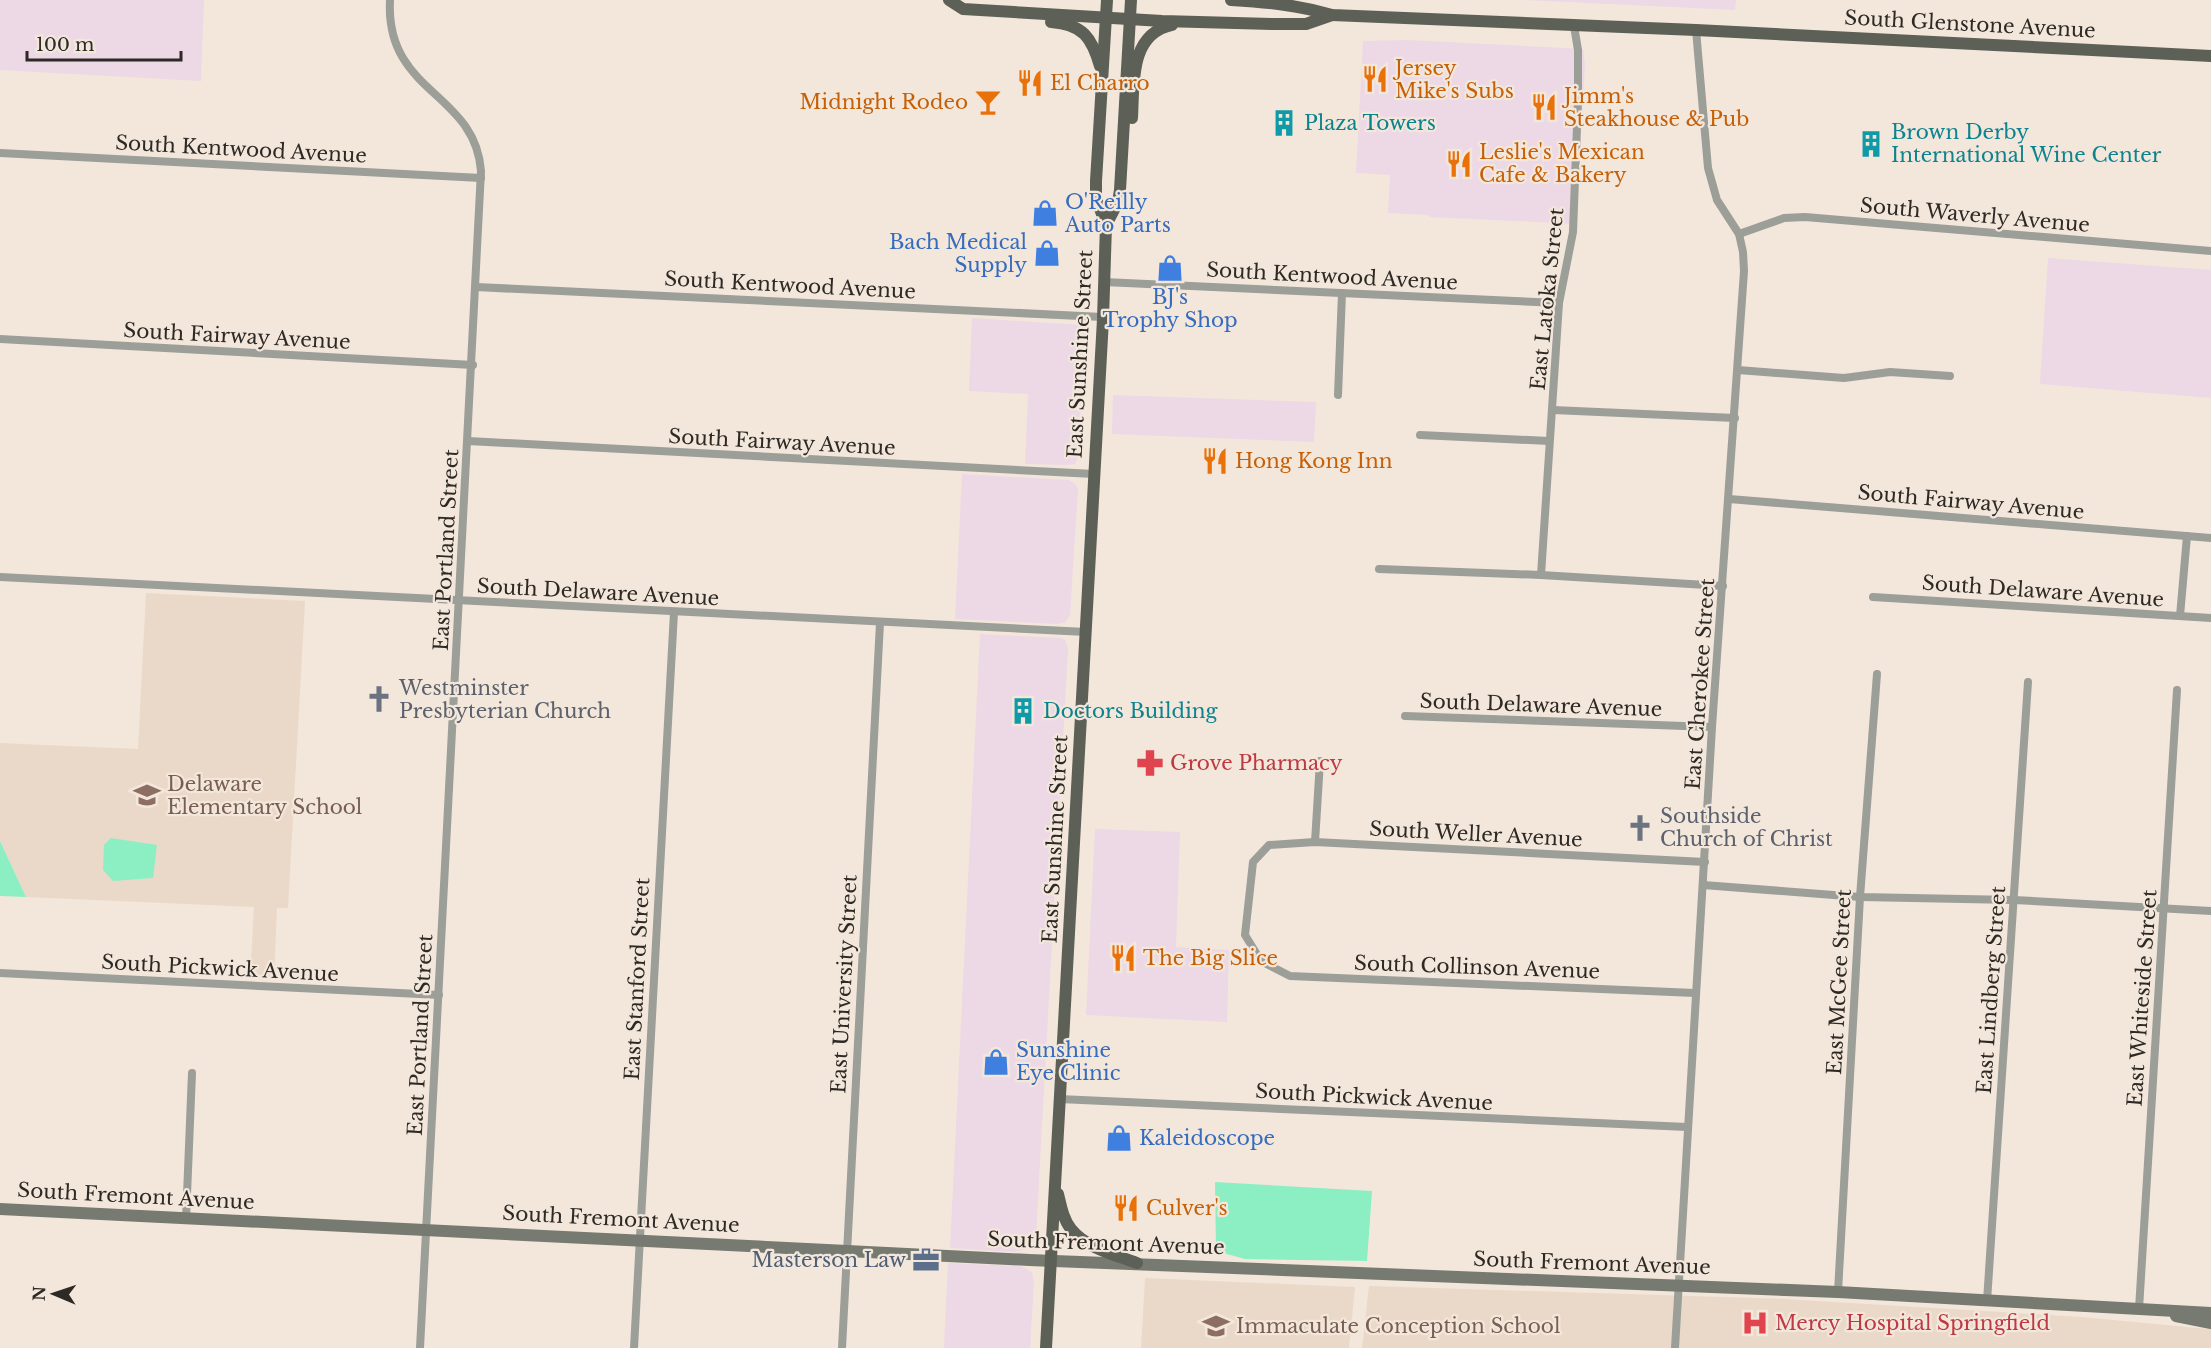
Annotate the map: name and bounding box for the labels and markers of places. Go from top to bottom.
place label: Jersey Mike's Subs [1392,56,1514,103]
restaurant icon: Jersey Mike's Subs [1360,64,1390,94]
restaurant icon: El Charro [1015,68,1045,98]
place label: El Charro [1050,71,1150,95]
place label: Jimm's Steakhouse & Pub [1561,84,1749,131]
bar icon: Midnight Rodeo [973,87,1003,117]
place label: Midnight Rodeo [800,90,968,114]
restaurant icon: Jimm's Steakhouse & Pub [1529,92,1559,122]
building icon: Plaza Towers [1269,108,1299,138]
place label: Plaza Towers [1304,111,1436,135]
place label: Brown Derby International Wine Center [1891,120,2162,167]
building icon: Brown Derby International Wine Center [1856,129,1886,159]
place label: Leslie's Mexican Cafe & Bakery [1479,140,1645,187]
restaurant icon: Leslie's Mexican Cafe & Bakery [1444,149,1474,179]
place label: O'Reilly Auto Parts [1064,190,1171,237]
shop icon: O'Reilly Auto Parts [1030,198,1060,228]
place label: Bach Medical Supply [889,230,1027,277]
shop icon: Bach Medical Supply [1032,238,1062,268]
shop icon: BJ's Trophy Shop [1155,253,1185,283]
place label: BJ's Trophy Shop [1102,285,1238,332]
restaurant icon: Hong Kong Inn [1200,446,1230,476]
place label: Hong Kong Inn [1235,449,1393,473]
place label: Westminster Presbyterian Church [398,676,611,723]
church icon: Westminster Presbyterian Church [364,684,394,714]
building icon: Doctors Building [1008,696,1038,726]
place label: Doctors Building [1043,699,1219,723]
pharmacy icon: Grove Pharmacy [1135,748,1165,778]
place label: Grove Pharmacy [1170,751,1343,775]
place label: Delaware Elementary School [167,772,362,819]
school or university icon: Delaware Elementary School [132,780,162,810]
place label: Southside Church of Christ [1660,804,1833,851]
church icon: Southside Church of Christ [1625,813,1655,843]
restaurant icon: The Big Slice [1108,943,1138,973]
place label: The Big Slice [1143,946,1278,970]
place label: Sunshine Eye Clinic [1016,1038,1121,1085]
shop icon: Sunshine Eye Clinic [981,1047,1011,1077]
shop icon: Kaleidoscope [1104,1123,1134,1153]
place label: Kaleidoscope [1139,1126,1275,1150]
restaurant icon: Culver's [1111,1193,1141,1223]
place label: Culver's [1146,1196,1228,1220]
office icon: Masterson Law [911,1245,941,1275]
place label: Masterson Law [752,1248,906,1272]
hospital icon: Mercy Hospital Springfield [1740,1308,1770,1338]
school or university icon: Immaculate Conception School [1201,1311,1231,1341]
place label: Mercy Hospital Springfield [1775,1311,2050,1335]
place label: Immaculate Conception School [1236,1314,1560,1338]

